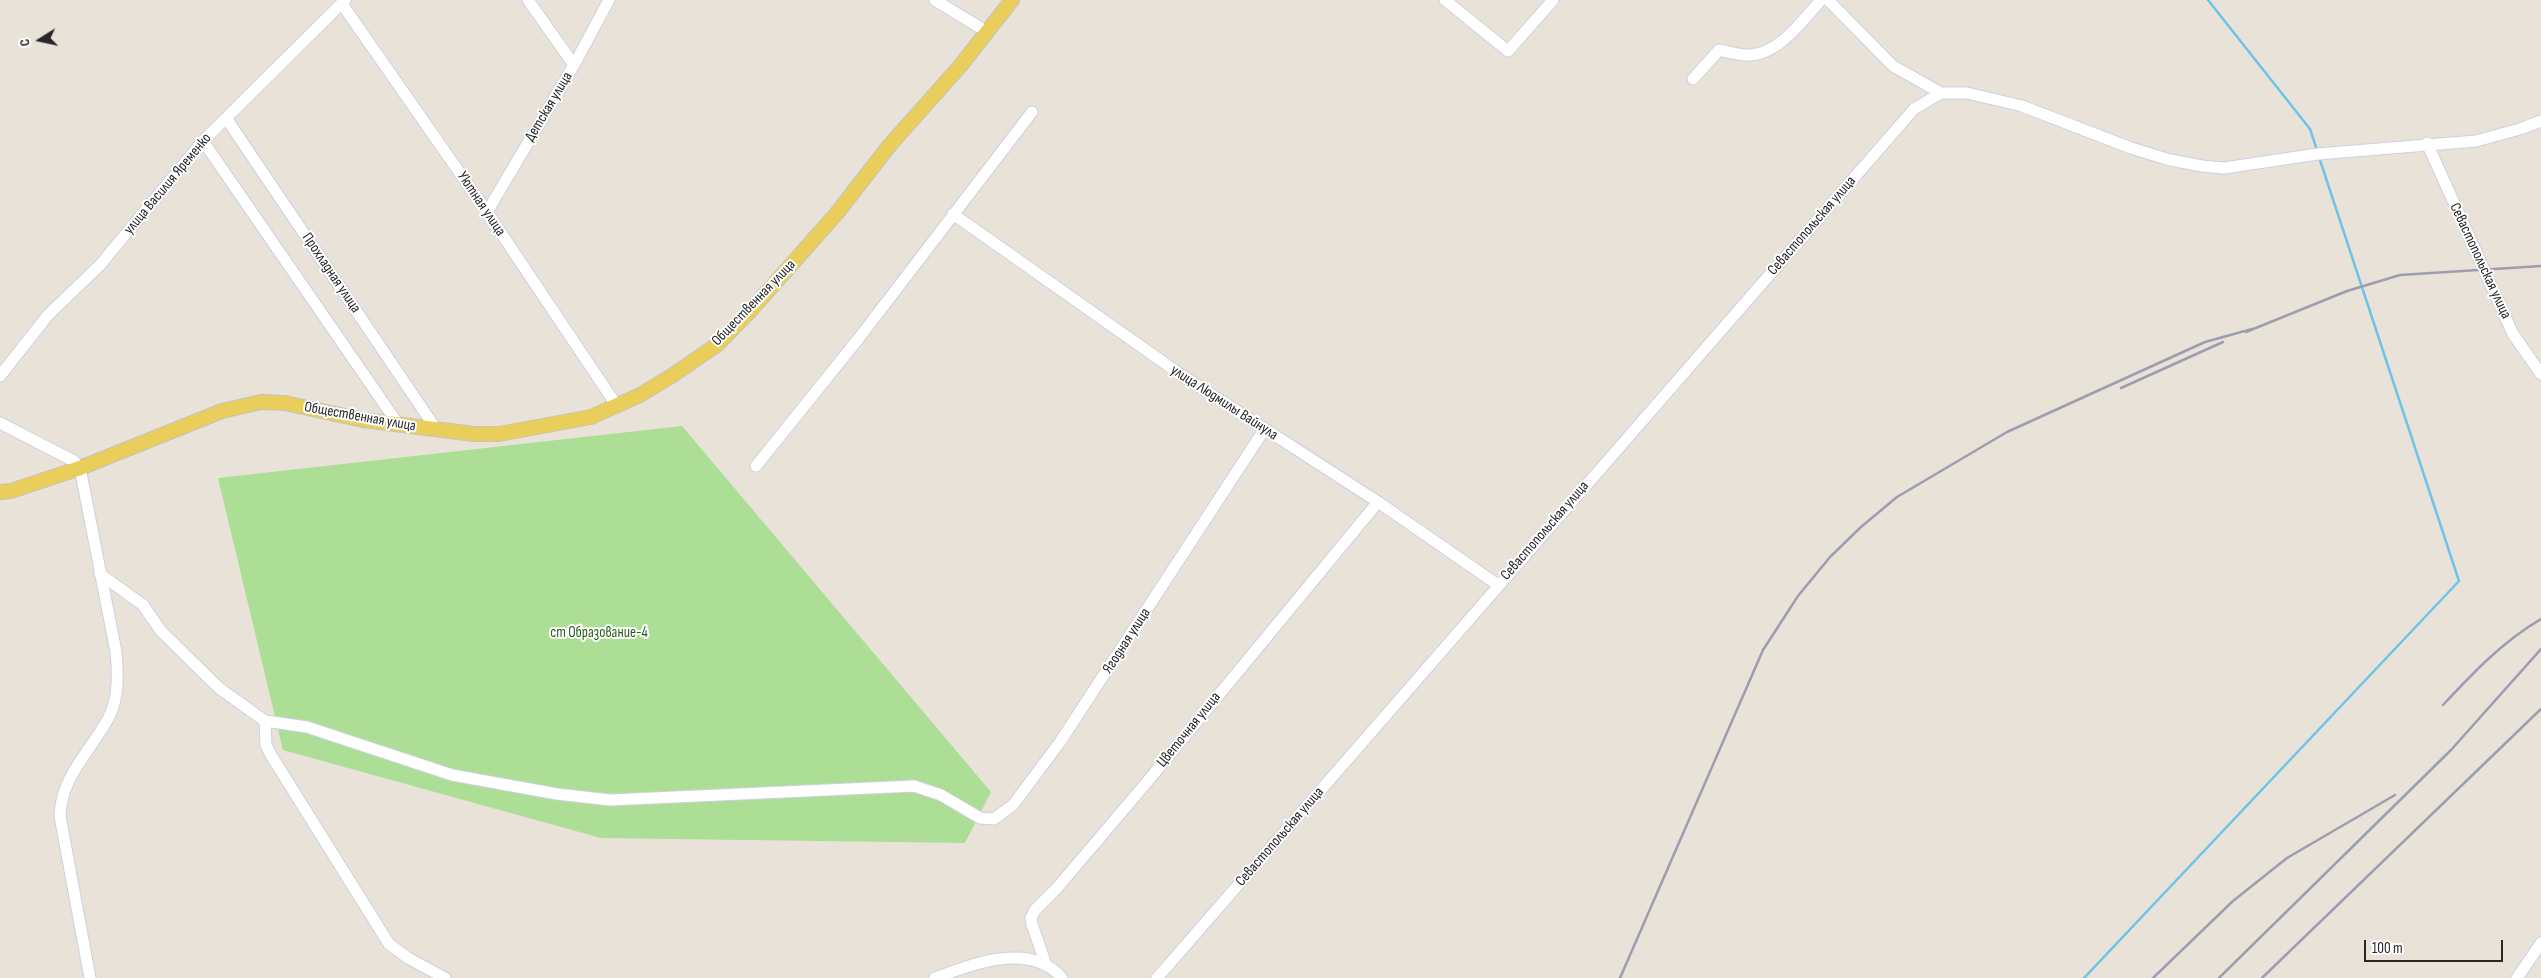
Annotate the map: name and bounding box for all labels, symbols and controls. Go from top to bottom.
north arrow [15,15,65,65]
text: С [16,38,34,48]
street label: Детская улица [521,69,577,145]
street label: улица Василия Яременко [120,130,216,238]
street label: Уютная улица [453,168,509,240]
street label: Севастопольская улица [1764,173,1860,279]
street label: Севастопольская улица [2445,200,2515,322]
street label: Прохладная улица [298,230,364,316]
street label: Общественная улица [708,256,800,350]
street label: улица Людмилы Вайнула [1167,362,1281,444]
street label: Общественная улица [303,398,417,436]
street label: Севастопольская улица [1497,478,1593,584]
street label: Ягодная улица [1099,605,1155,677]
park label: ст Образование-4 [550,624,648,642]
street label: Цветочная улица [1153,689,1225,771]
street label: Севастопольская улица [1232,784,1328,890]
scale bar [2366,930,2505,962]
text: 100 m [2372,939,2403,958]

